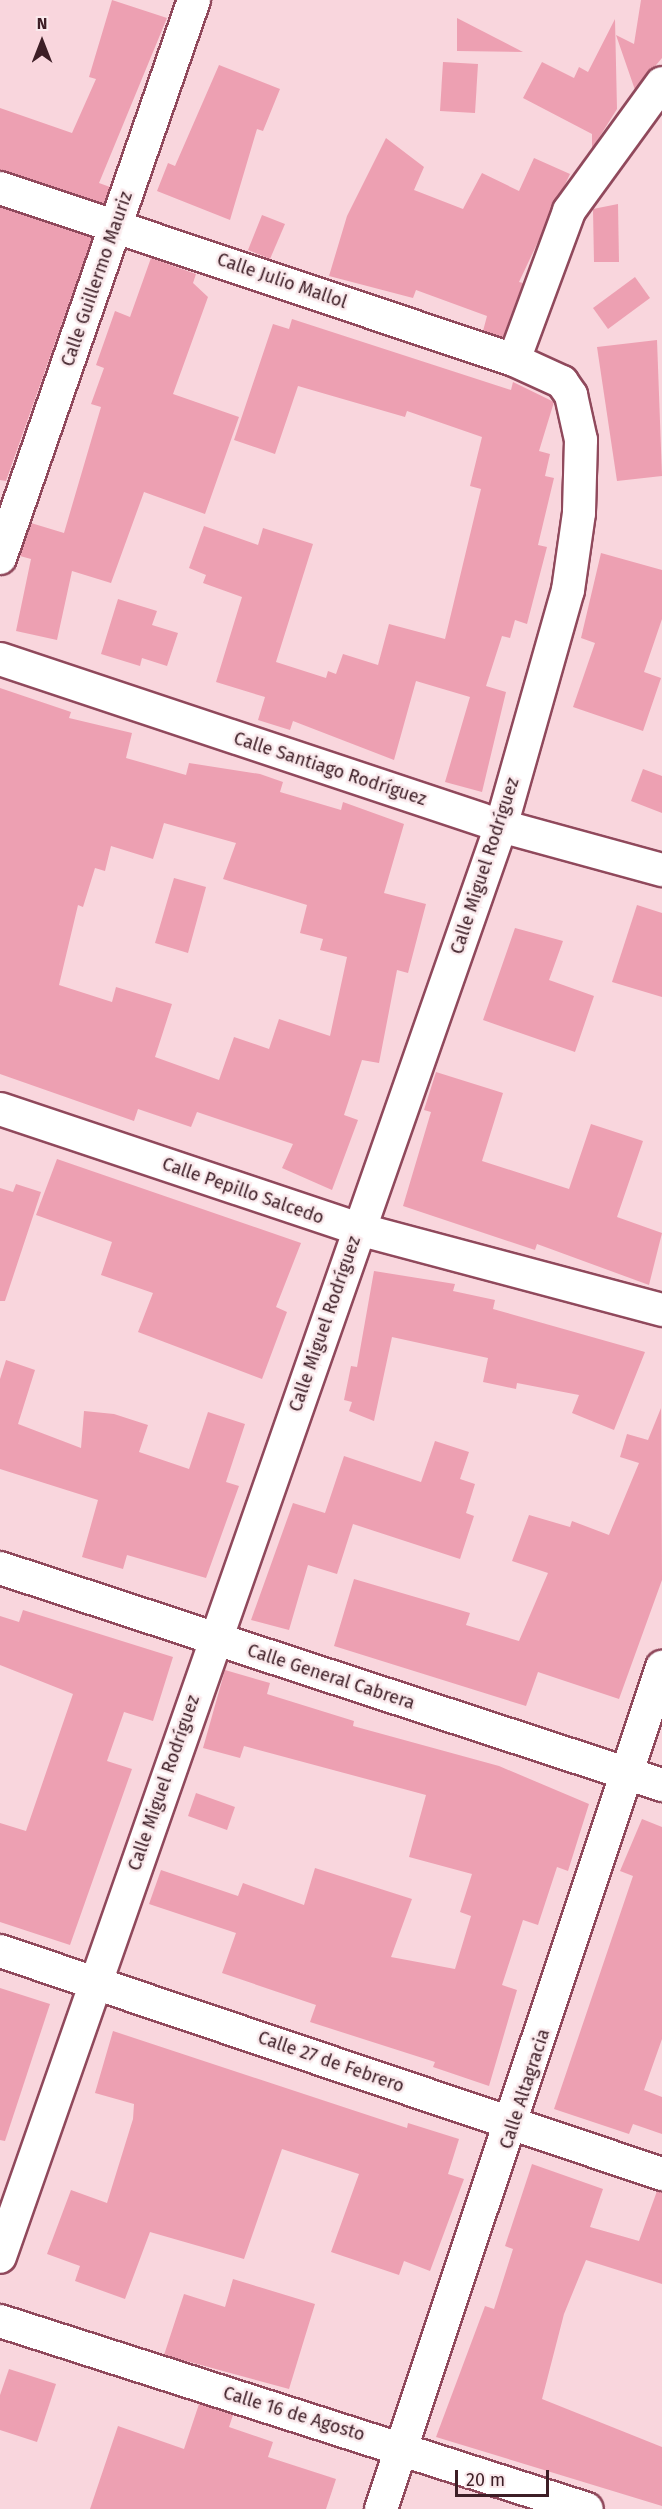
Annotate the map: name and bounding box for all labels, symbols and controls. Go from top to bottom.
north arrow [12,12,72,72]
text: N [37,14,47,33]
street label: Calle Guillermo Mauriz [57,189,137,369]
street label: Calle Julio Mallol [214,249,350,313]
street label: Calle Santiago Rodríguez [231,728,429,810]
street label: Calle Miguel Rodríguez [446,775,524,957]
street label: Calle Pepillo Salcedo [159,1153,327,1229]
street label: Calle Miguel Rodríguez [285,1233,365,1415]
street label: Calle General Cabrera [245,1640,417,1714]
street label: Calle Miguel Rodríguez [124,1692,204,1874]
street label: Calle Altagracia [495,2026,555,2152]
street label: Calle 27 de Febrero [255,2027,407,2097]
street label: Calle 16 de Agosto [221,2382,367,2446]
scale bar [458,2458,552,2496]
text: 20 m [466,2469,505,2491]

